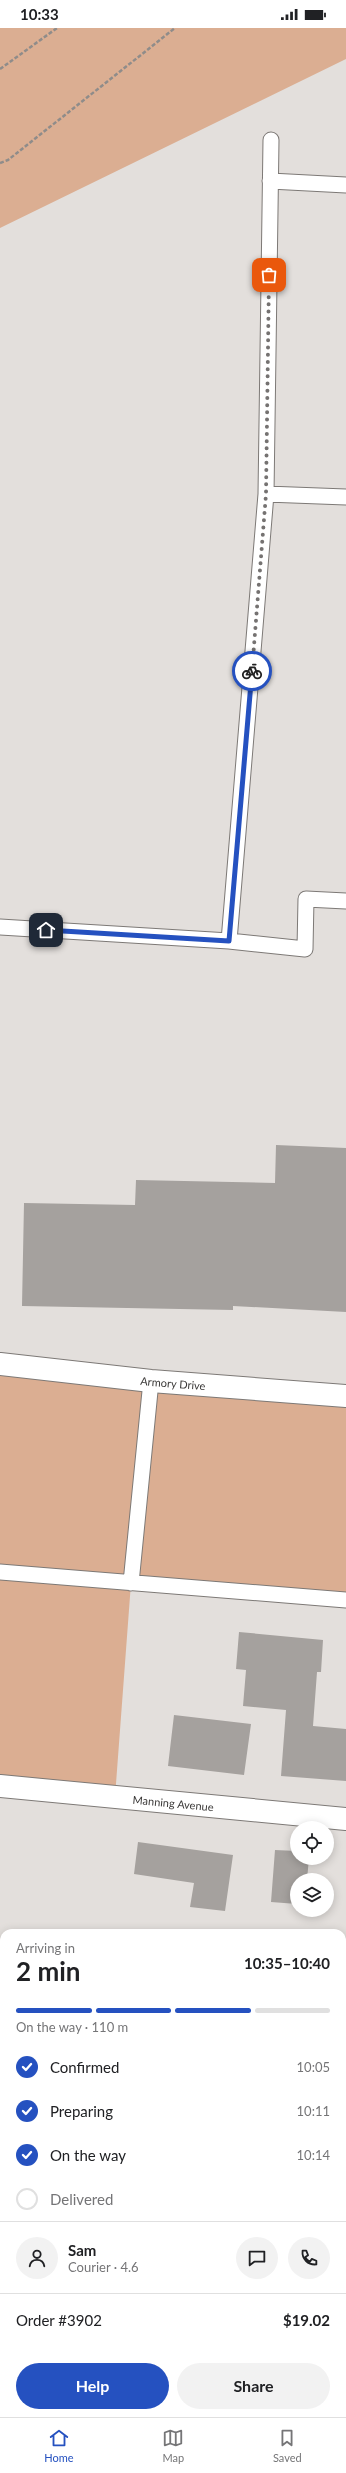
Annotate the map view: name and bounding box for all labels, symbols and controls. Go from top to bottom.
text: 10:33 [20,5,59,23]
pin [252,258,286,292]
icon: bag [258,264,280,286]
courier [232,651,272,691]
icon: bike [241,660,263,682]
pin [29,913,63,947]
icon: home [35,919,57,941]
street label: Armory Drive [140,1373,206,1392]
street label: Manning Avenue [132,1792,214,1813]
map controls [290,1821,334,1917]
button: locate [290,1821,334,1865]
button: layers [290,1873,334,1917]
text: Arriving in [16,1940,75,1956]
text: 10:35–10:40 [244,1954,330,1972]
text: 2 min [16,1955,80,1987]
text: On the way · 110 m [16,2019,128,2035]
icon: check [16,2056,38,2078]
text: Confirmed [50,2058,119,2076]
text: 10:05 [297,2059,330,2075]
icon: check [16,2100,38,2122]
text: Preparing [50,2102,113,2120]
text: 10:11 [297,2103,330,2119]
icon: check [16,2144,38,2166]
text: On the way [50,2146,126,2164]
text: 10:14 [297,2147,330,2163]
text: Delivered [50,2190,113,2208]
button: person [16,2237,58,2279]
button: chat [236,2237,278,2279]
button: phone [288,2237,330,2279]
text: Sam [68,2241,96,2259]
text: Courier · 4.6 [68,2259,139,2275]
text: Order #3902 [16,2311,102,2329]
text: $19.02 [283,2311,330,2329]
button: Help [16,2363,169,2409]
button: Share [177,2363,330,2409]
tab: Home [44,2427,74,2464]
tab: Map [162,2427,184,2464]
tab: Saved [273,2427,302,2464]

